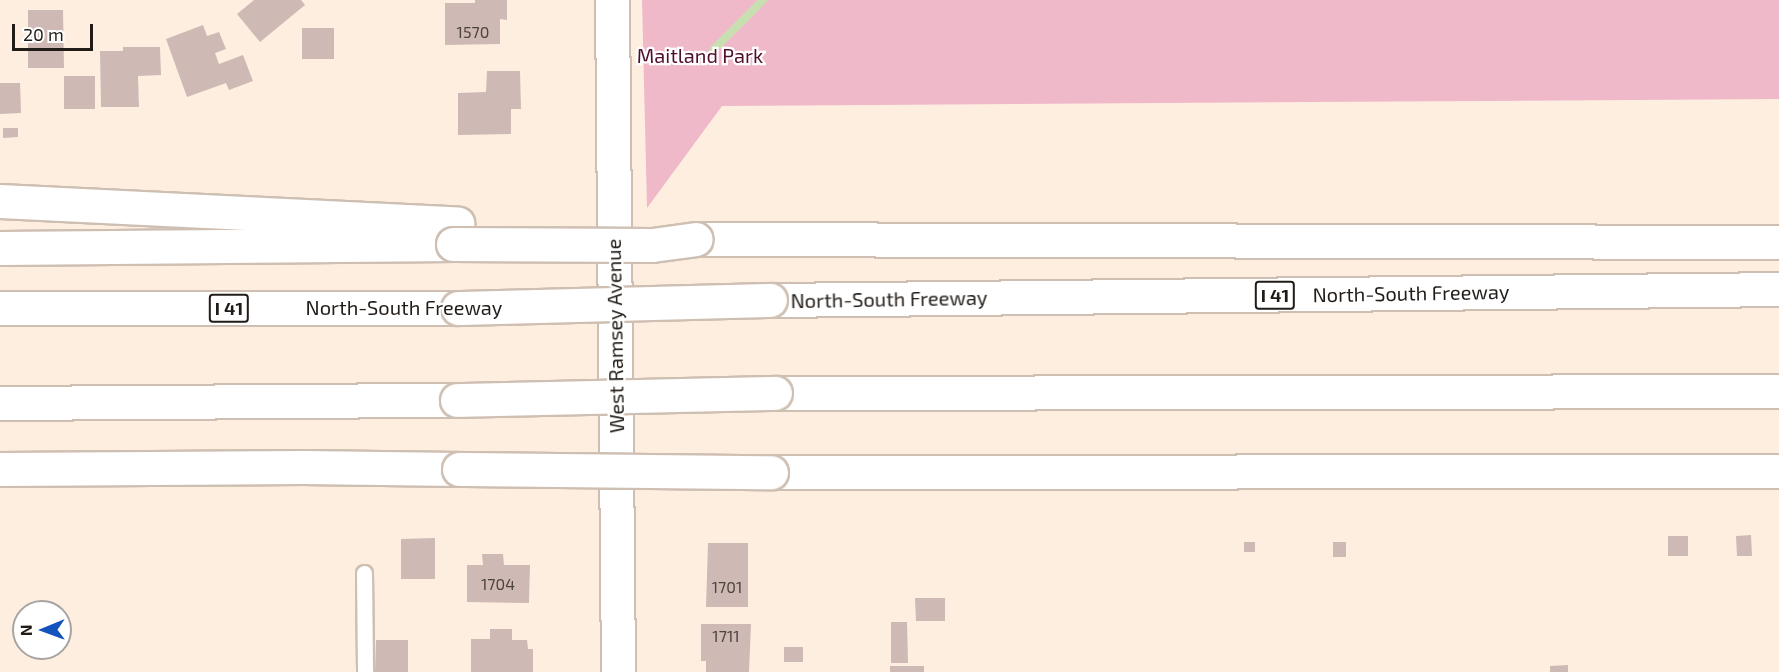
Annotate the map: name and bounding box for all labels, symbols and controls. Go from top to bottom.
scale bar [15,12,96,50]
house number: 1570 [457,22,489,42]
text: 20 m [23,23,64,45]
park label: Maitland Park [637,43,763,67]
street label: West Ramsey Avenue [601,238,629,434]
street label: North-South Freeway [1312,279,1510,307]
road number: I 41 [1254,280,1296,310]
street label: North-South Freeway [790,285,988,313]
road number: I 41 [208,293,250,323]
street label: North-South Freeway [306,295,502,319]
house number: 1704 [481,574,515,594]
house number: 1701 [712,577,742,597]
north arrow [12,600,72,660]
text: N [16,624,35,636]
house number: 1711 [712,626,740,646]

